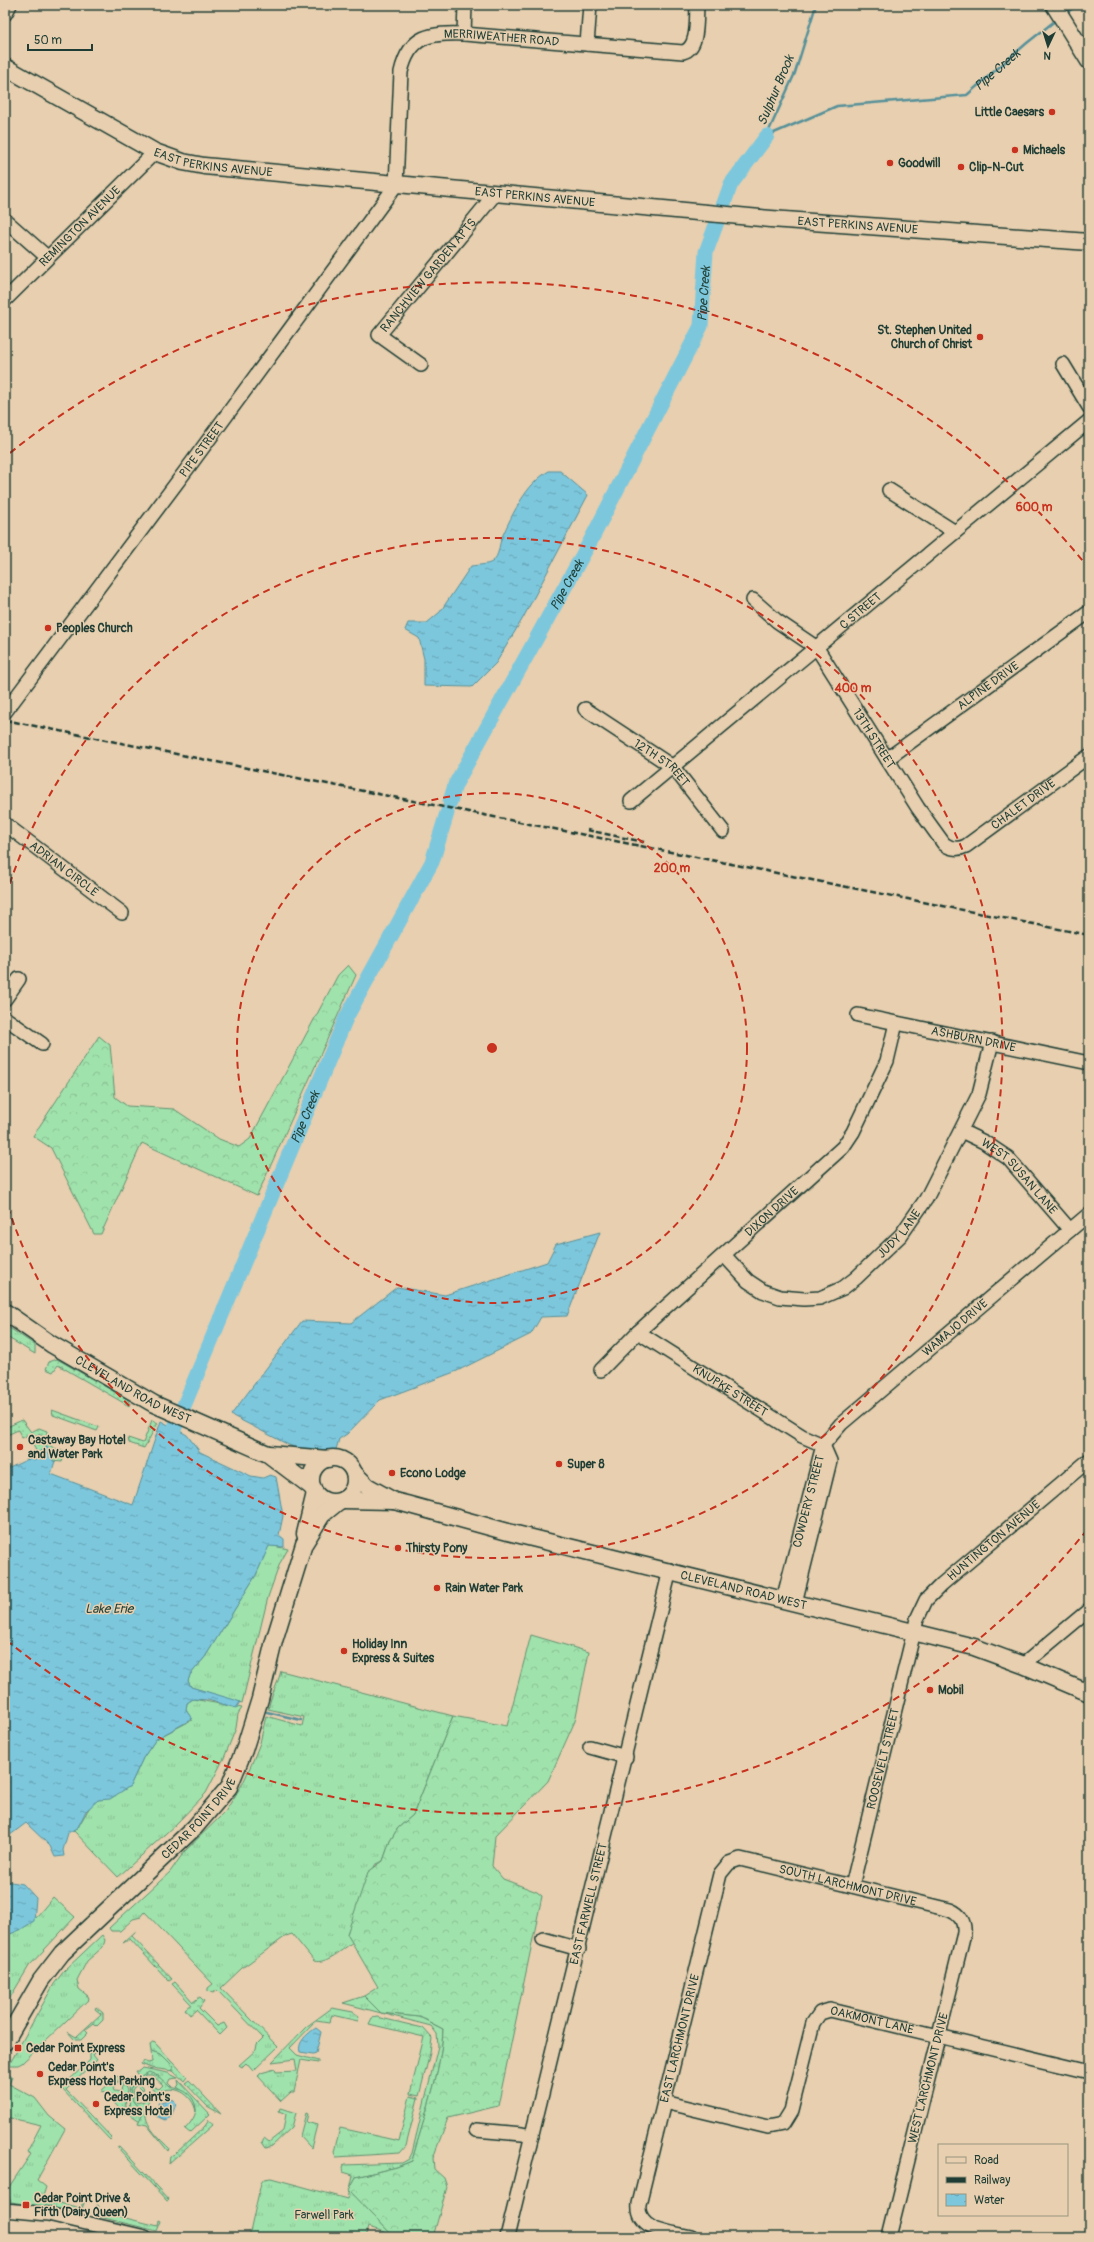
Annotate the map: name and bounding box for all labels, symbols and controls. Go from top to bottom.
scale bar [28,26,92,52]
north arrow [1028,26,1068,66]
street label: MERRIWEATHER ROAD [444,27,560,50]
text: 50 m [34,33,62,48]
water label: Pipe Creek [971,45,1025,94]
text: N [1043,49,1052,62]
water label: Sulphur Brook [754,51,798,128]
place label: Little Caesars [975,105,1045,120]
marker: Little Caesars [1047,107,1057,117]
place label: Michaels [1023,143,1066,158]
street label: EAST PERKINS AVENUE [152,145,273,180]
marker: Michaels [1010,145,1020,155]
place label: Goodwill [898,156,941,171]
marker: Goodwill [885,158,895,168]
place label: Clip-N-Cut [969,160,1025,175]
marker: Clip-N-Cut [956,162,966,172]
street label: REMINGTON AVENUE [36,183,124,270]
street label: EAST PERKINS AVENUE [474,184,596,211]
street label: EAST PERKINS AVENUE [797,214,919,238]
street label: RANCHVIEW GARDEN APTS [377,216,480,336]
water label: Pipe Creek [694,264,714,322]
place label: St. Stephen United Church of Christ [877,323,973,352]
marker: St. Stephen United Church of Christ [975,332,985,342]
street label: PIPE STREET [176,419,228,480]
text: 600 m [1016,500,1053,515]
water label: Pipe Creek [547,555,588,613]
street label: C STREET [837,589,885,633]
place label: Peoples Church [56,621,133,636]
marker: Peoples Church [43,623,53,633]
street label: ALPINE DRIVE [954,658,1022,713]
text: 400 m [834,681,872,696]
street label: 13TH STREET [849,706,898,772]
street label: 12TH STREET [631,736,693,790]
street label: CHALET DRIVE [988,776,1059,833]
street label: ADRIAN CIRCLE [26,838,101,900]
text: 200 m [654,861,691,876]
street label: ASHBURN DRIVE [930,1023,1017,1056]
centre of rings [485,1041,499,1055]
water label: Pipe Creek [287,1087,324,1146]
street label: WEST SUSAN LANE [978,1135,1060,1218]
street label: DIXON DRIVE [742,1184,802,1240]
street label: JUDY LANE [874,1207,924,1262]
street label: WAMAJO DRIVE [919,1296,991,1360]
street label: CLEVELAND ROAD WEST [72,1353,193,1427]
street label: KNUPKE STREET [690,1361,770,1420]
place label: Castaway Bay Hotel and Water Park [28,1433,126,1462]
marker: Castaway Bay Hotel and Water Park [15,1442,25,1452]
street label: COWDERY STREET [790,1453,828,1549]
place label: Super 8 [567,1457,605,1472]
marker: Super 8 [554,1459,564,1469]
place label: Econo Lodge [400,1466,467,1481]
marker: Econo Lodge [387,1468,397,1478]
street label: HUNTINGTON AVENUE [944,1497,1044,1584]
place label: Thirsty Pony [405,1541,468,1556]
marker: Thirsty Pony [393,1543,403,1553]
street label: CLEVELAND ROAD WEST [679,1568,808,1613]
place label: Rain Water Park [445,1581,524,1596]
marker: Rain Water Park [432,1583,442,1593]
water label: Lake Erie [85,1601,135,1617]
place label: Holiday Inn Express & Suites [352,1637,435,1666]
marker: Holiday Inn Express & Suites [339,1646,349,1656]
place label: Mobil [938,1683,964,1698]
marker: Mobil [925,1685,935,1695]
street label: ROOSEVELT STREET [864,1706,903,1811]
street label: CEDAR POINT DRIVE [159,1776,240,1863]
street label: EAST FARWELL STREET [567,1841,611,1966]
street label: SOUTH LARCHMONT DRIVE [777,1862,918,1910]
street label: EAST LARCHMONT DRIVE [657,1973,703,2104]
street label: OAKMONT LANE [829,2003,915,2038]
street label: WEST LARCHMONT DRIVE [905,2011,952,2145]
place label: Cedar Point Express [26,2041,125,2056]
marker: Cedar Point Express [13,2043,23,2053]
place label: Cedar Point's Express Hotel Parking [48,2060,155,2089]
marker: Cedar Point's Express Hotel Parking [35,2069,45,2079]
place label: Cedar Point's Express Hotel [104,2090,172,2119]
marker: Cedar Point's Express Hotel [91,2099,101,2109]
legend [938,2144,1068,2216]
text: Road [974,2153,999,2168]
text: Railway [974,2173,1010,2188]
place label: Cedar Point Drive & Fifth (Dairy Queen) [34,2191,131,2220]
text: Water [974,2193,1005,2208]
marker: Cedar Point Drive & Fifth (Dairy Queen) [21,2200,31,2210]
park label: Farwell Park [294,2208,354,2223]

